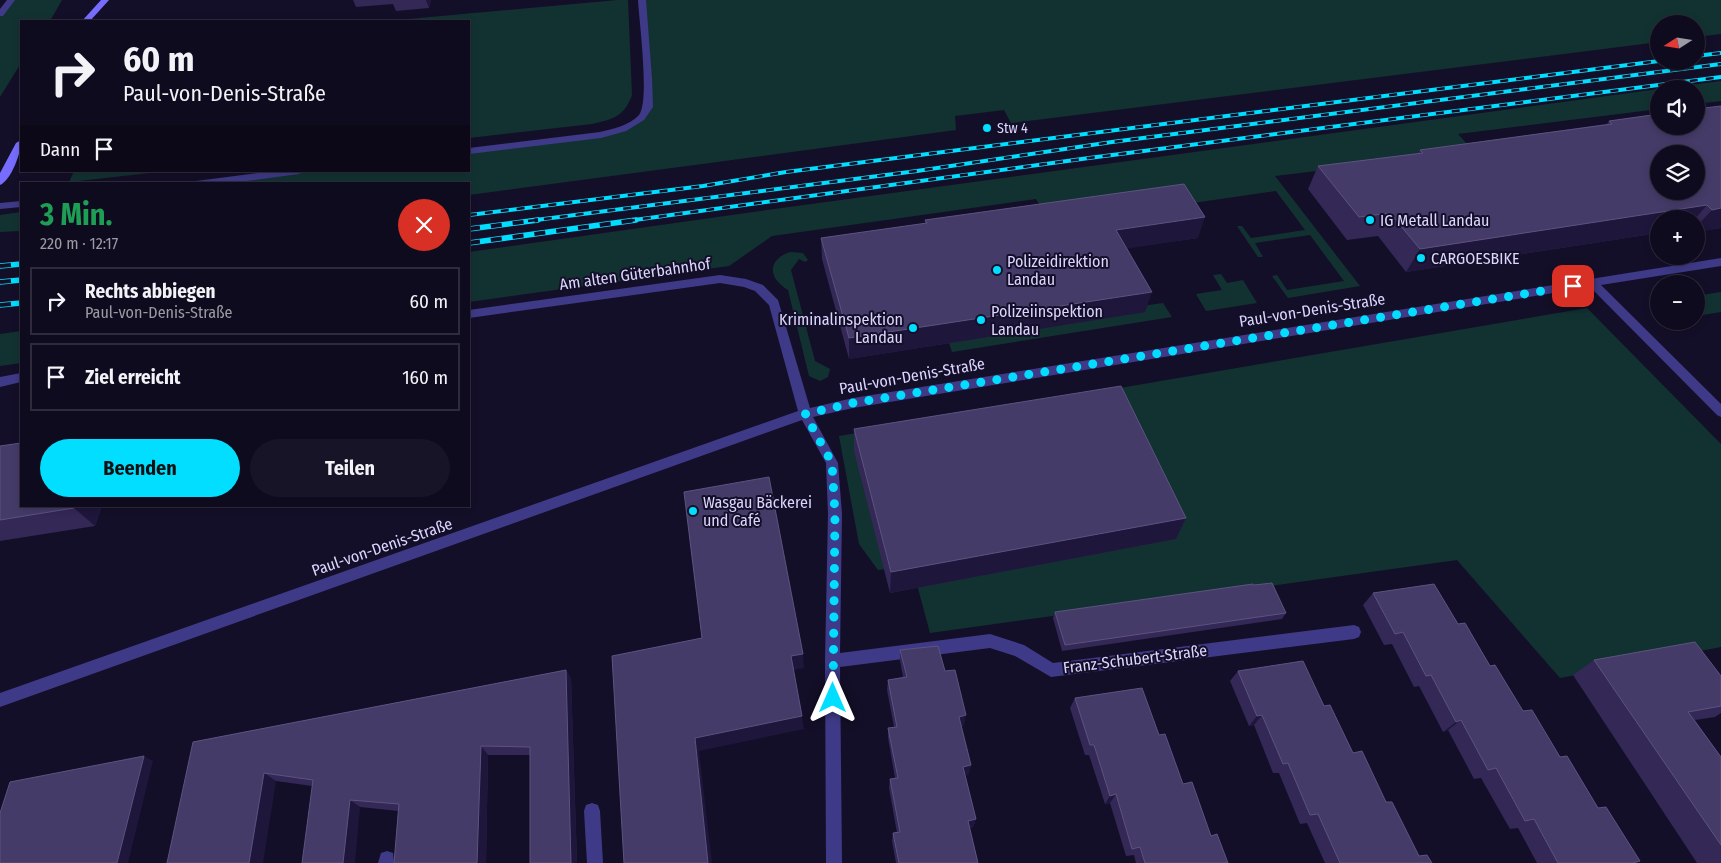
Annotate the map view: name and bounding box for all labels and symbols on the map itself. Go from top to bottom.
north arrow [1650,15,1705,70]
place label: Stw 4 [997,120,1028,137]
marker: Stw 4 [981,122,993,134]
place label: IG Metall Landau [1380,211,1489,230]
marker: IG Metall Landau [1364,214,1376,226]
place label: CARGOESBIKE [1431,249,1520,268]
place label: Polizeidirektion Landau [1007,252,1109,289]
marker: CARGOESBIKE [1415,252,1427,264]
street label: Am alten Güterbahnhof [558,254,713,294]
marker: Polizeidirektion Landau [991,264,1003,276]
pin [1552,265,1594,307]
street label: Paul-von-Denis-Straße [1238,289,1386,331]
place label: Polizeiinspektion Landau [991,302,1103,339]
place label: Kriminalinspektion Landau [779,310,903,347]
marker: Polizeiinspektion Landau [975,314,987,326]
marker: Kriminalinspektion Landau [907,322,919,334]
street label: Paul-von-Denis-Straße [838,354,986,398]
place label: Wasgau Bäckerei und Café [703,493,812,530]
marker: Wasgau Bäckerei und Café [687,505,699,517]
street label: Paul-von-Denis-Straße [309,514,455,580]
street label: Franz-Schubert-Straße [1062,641,1208,677]
position arrow [806,671,858,723]

